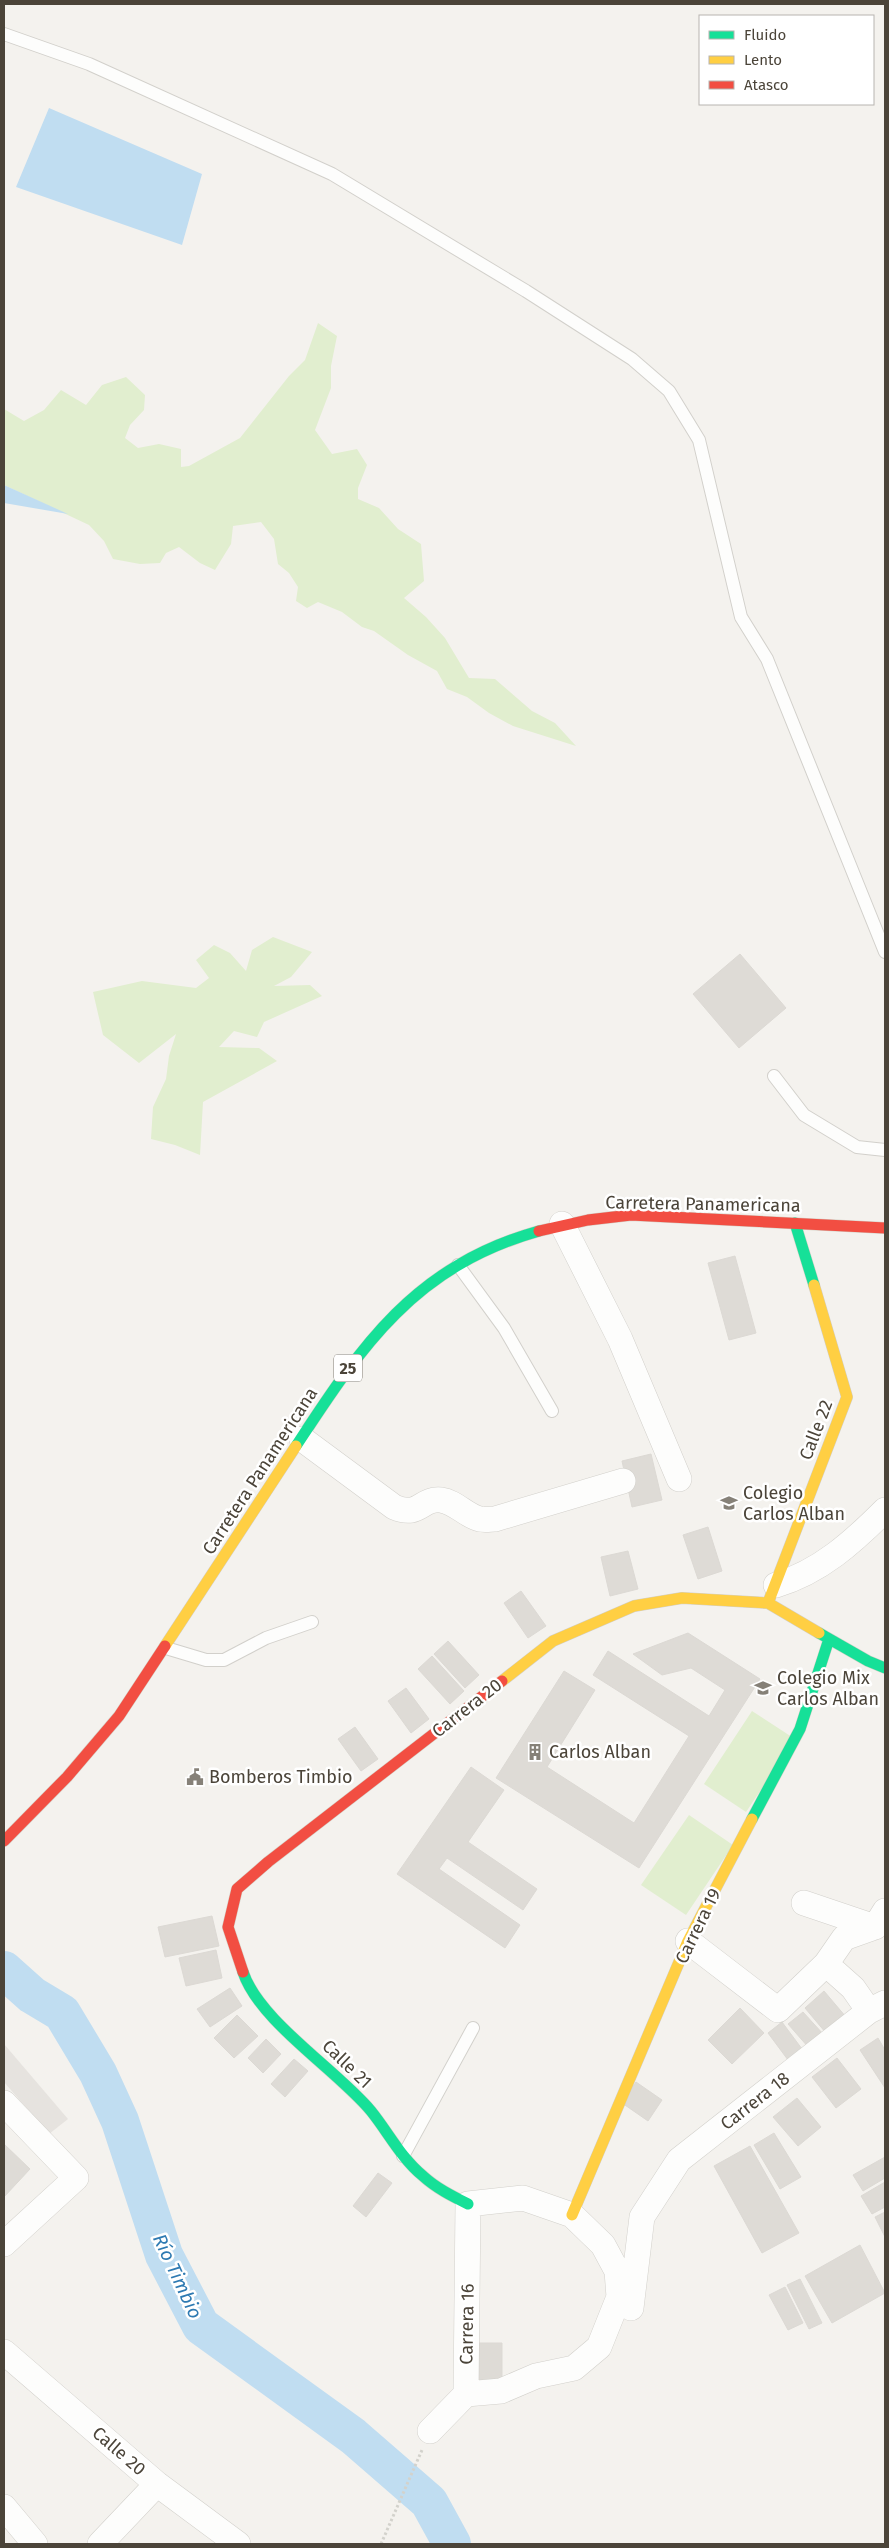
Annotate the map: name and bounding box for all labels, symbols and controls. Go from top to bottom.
legend [699,15,874,105]
text: Fluido [744,26,786,44]
text: Lento [744,51,782,69]
text: Atasco [744,76,789,94]
street label: Carretera Panamericana [605,1191,801,1217]
road number: 25 [334,1355,362,1382]
street label: Carretera Panamericana [198,1383,322,1559]
street label: Calle 22 [795,1397,837,1463]
place label: Colegio Carlos Alban [743,1482,845,1525]
school or university icon: Colegio Carlos Alban [719,1493,739,1513]
place label: Colegio Mix Carlos Alban [777,1667,879,1710]
street label: Carrera 20 [428,1674,506,1742]
school or university icon: Colegio Mix Carlos Alban [753,1678,773,1698]
place label: Carlos Alban [549,1741,651,1763]
building icon: Carlos Alban [525,1742,545,1762]
place label: Bomberos Timbio [209,1766,353,1788]
public building icon: Bomberos Timbio [185,1767,205,1787]
street label: Carrera 19 [670,1885,726,1967]
street label: Calle 21 [317,2035,377,2093]
street label: Carrera 18 [716,2067,794,2135]
water label: Río Timbio [148,2230,207,2322]
street label: Carrera 16 [455,2283,479,2365]
street label: Calle 20 [88,2422,150,2480]

